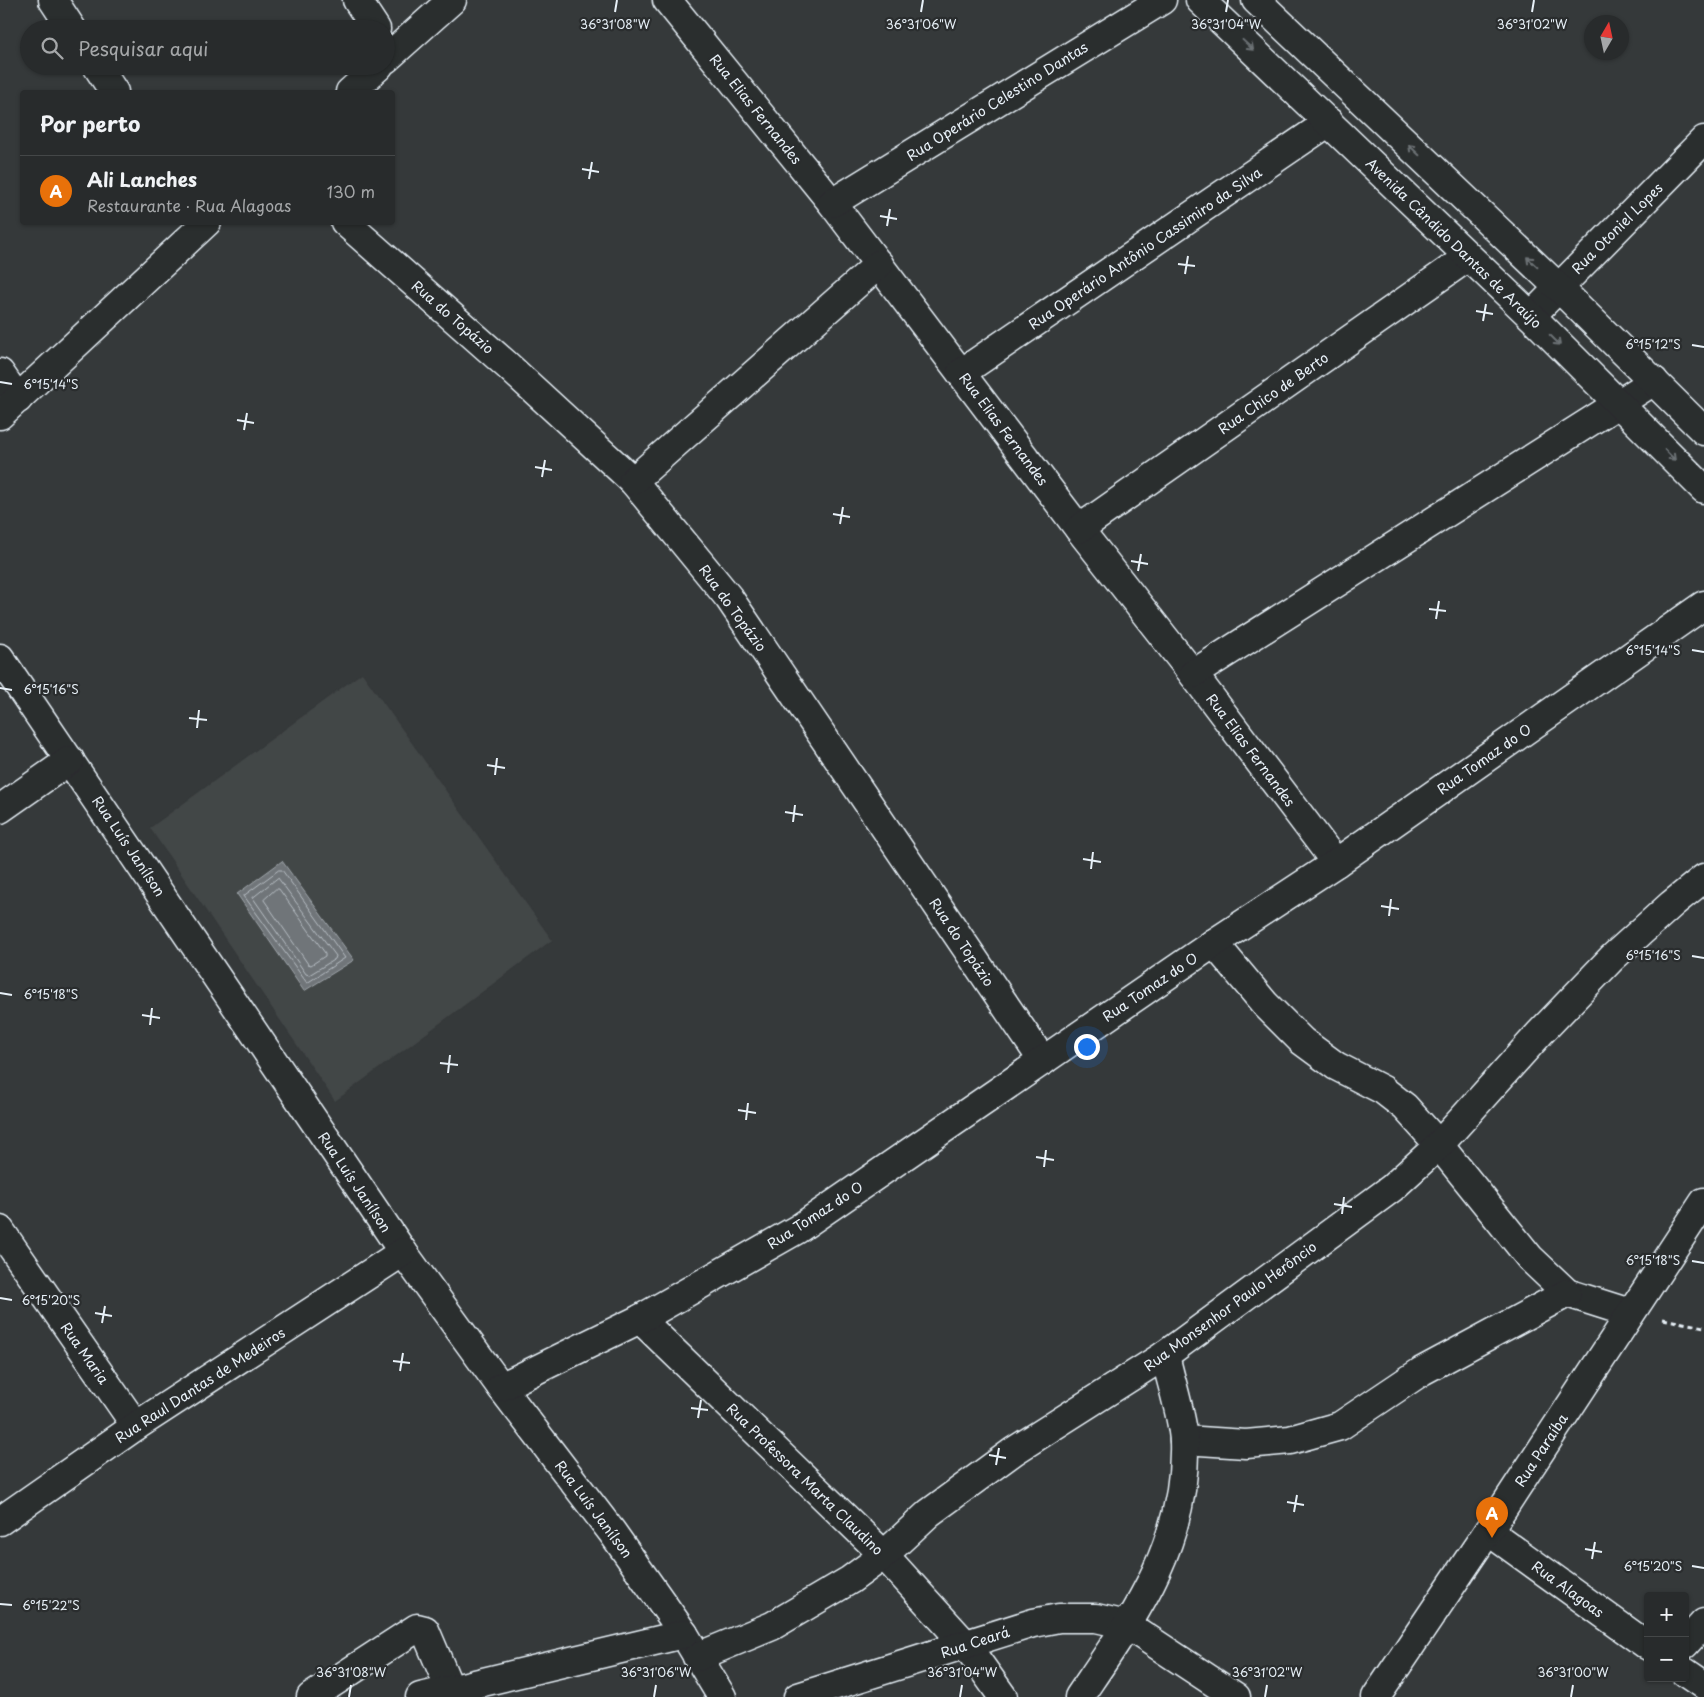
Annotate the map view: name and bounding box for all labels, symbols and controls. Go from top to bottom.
text: 36°31'08"W [580,15,651,33]
text: 36°31'06"W [886,15,957,33]
text: 36°31'04"W [1191,15,1262,33]
text: 36°31'02"W [1497,15,1568,33]
north arrow [1584,15,1629,60]
search box [20,20,395,75]
icon: search [38,34,66,62]
text: Pesquisar aqui [78,34,208,62]
street label: Rua Operário Celestino Dantas [902,36,1092,166]
one-way arrow [1242,39,1254,52]
street label: Rua Elias Fernandes [705,49,807,169]
text: Por perto [40,107,140,139]
one-way arrow [1408,144,1421,156]
street label: Avenida Cândido Dantas de Araújo [1361,153,1547,333]
street label: Rua Operário Antônio Cassimiro da Silva [1024,161,1266,334]
text: Ali Lanches [87,165,197,193]
street label: Rua Otoniel Lopes [1567,178,1667,278]
text: A [50,179,62,203]
text: 130 m [327,179,375,203]
text: Restaurante · Rua Alagoas [87,193,291,217]
one-way arrow [1525,256,1538,268]
street label: Rua do Topázio [407,275,499,359]
one-way arrow [1548,334,1561,346]
text: 6°15'12"S [1625,335,1681,353]
street label: Rua Chico de Berto [1214,347,1333,439]
street label: Rua Elias Fernandes [955,368,1053,490]
text: 6°15'14"S [24,375,78,393]
one-way arrow [1663,448,1675,460]
street label: Rua do Topázio [694,560,772,656]
text: 6°15'14"S [1626,641,1680,659]
text: 6°15'16"S [23,680,79,698]
street label: Rua Elias Fernandes [1202,689,1300,811]
street label: Rua Tomaz do O [1433,719,1535,799]
street label: Rua Luís Janílson [87,791,171,901]
street label: Rua do Topázio [925,893,1000,991]
text: 6°15'16"S [1625,946,1681,964]
street label: Rua Tomaz do O [1098,947,1202,1027]
text: 6°15'18"S [24,985,78,1003]
your location [1074,1034,1100,1060]
street label: Rua Luís Janílson [313,1127,397,1237]
street label: Rua Tomaz do O [763,1176,867,1254]
street label: Rua Monsenhor Paulo Herôncio [1139,1236,1321,1376]
text: 6°15'18"S [1626,1251,1680,1269]
text: 6°15'20"S [22,1291,80,1309]
street label: Rua Maria [56,1318,114,1388]
street label: Rua Raul Dantas de Medeiros [111,1322,289,1448]
street label: Rua Professora Marta Claudino [722,1398,888,1560]
street label: Rua Paraíba [1509,1409,1573,1491]
street label: Rua Luís Janílson [550,1456,638,1562]
pin: A [1476,1497,1508,1538]
street label: Rua Alagoas [1528,1556,1608,1622]
text: 6°15'20"S [1624,1557,1682,1575]
map controls [1644,1592,1689,1682]
button: + [1644,1592,1689,1637]
text: 6°15'22"S [22,1596,80,1614]
street label: Rua Ceará [938,1621,1012,1663]
button: − [1644,1637,1689,1682]
text: 36°31'08"W [316,1663,387,1681]
text: 36°31'06"W [621,1663,692,1681]
text: 36°31'04"W [927,1663,998,1681]
text: 36°31'02"W [1232,1663,1303,1681]
text: 36°31'00"W [1537,1663,1609,1681]

